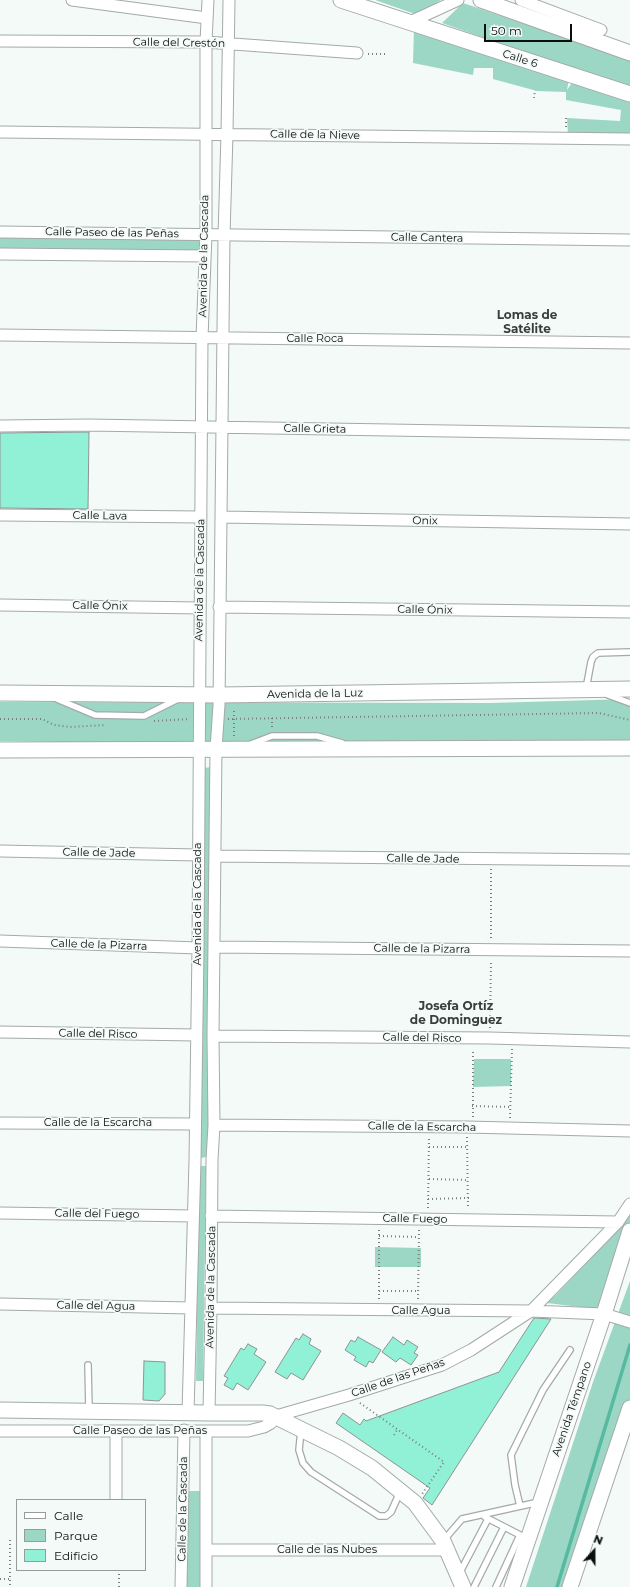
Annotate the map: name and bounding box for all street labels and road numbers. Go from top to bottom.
street label: Calle del Crestón [133,36,225,50]
street label: Calle 6 [501,47,539,71]
street label: Calle de la Nieve [270,128,360,142]
street label: Avenida de la Cascada [196,195,212,317]
street label: Calle Paseo de las Peñas [45,225,179,241]
street label: Calle Cantera [391,231,463,245]
street label: Calle Roca [286,332,344,346]
street label: Calle Grieta [283,422,347,436]
street label: Calle Lava [73,509,127,523]
street label: Onix [412,514,438,528]
street label: Avenida de la Cascada [192,519,208,641]
street label: Calle Ónix [72,599,128,613]
street label: Calle Ónix [397,603,453,617]
street label: Avenida de la Luz [267,687,363,701]
street label: Avenida de la Cascada [191,843,205,965]
street label: Calle de Jade [63,846,135,860]
street label: Calle de Jade [387,852,459,866]
street label: Calle de la Pizarra [50,937,148,953]
street label: Calle de la Pizarra [374,942,470,956]
street label: Calle del Risco [58,1027,138,1041]
street label: Calle del Risco [382,1031,462,1045]
street label: Calle de la Escarcha [44,1116,152,1130]
street label: Calle de la Escarcha [368,1119,476,1135]
street label: Calle del Fuego [54,1207,140,1221]
street label: Calle Fuego [382,1212,448,1226]
street label: Avenida de la Cascada [203,1226,219,1348]
street label: Calle del Agua [56,1299,136,1313]
street label: Calle Agua [392,1304,450,1318]
street label: Calle de las Peñas [350,1356,446,1400]
street label: Avenida Témpano [550,1360,594,1458]
street label: Calle Paseo de las Peñas [73,1424,207,1438]
street label: Calle de la Cascada [175,1456,191,1562]
street label: Calle de las Nubes [277,1543,377,1557]

